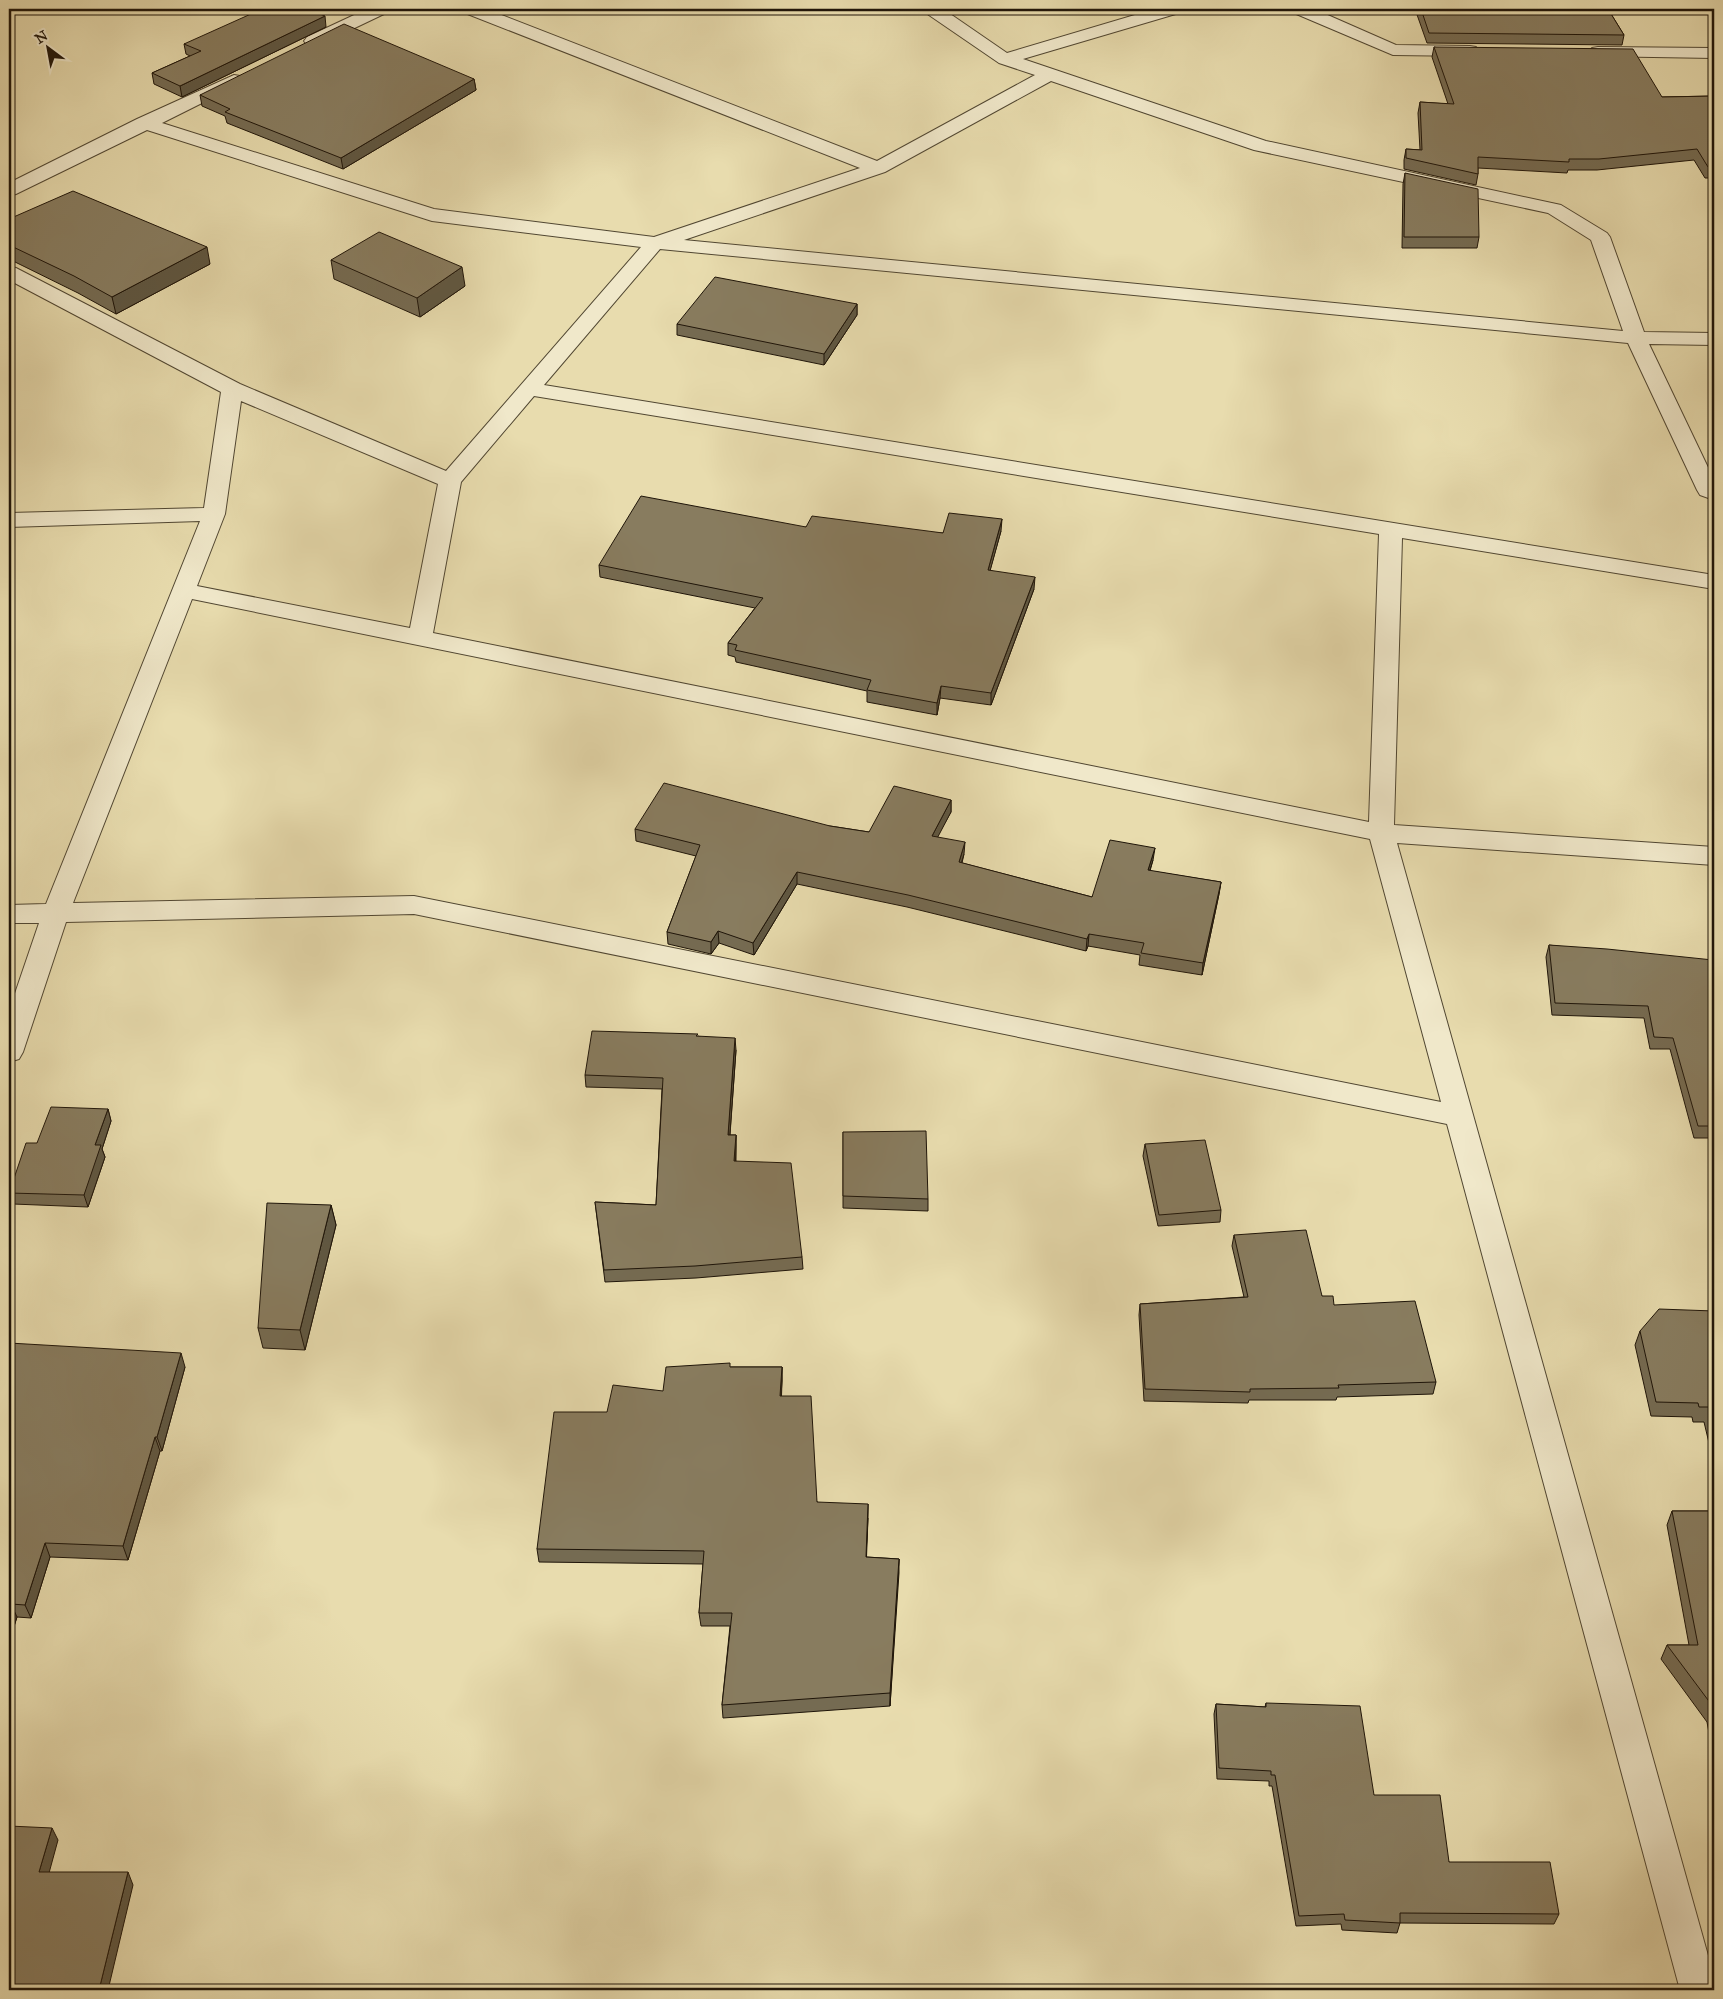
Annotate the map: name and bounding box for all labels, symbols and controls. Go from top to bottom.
north arrow [22,22,72,72]
text: N [32,27,51,48]

